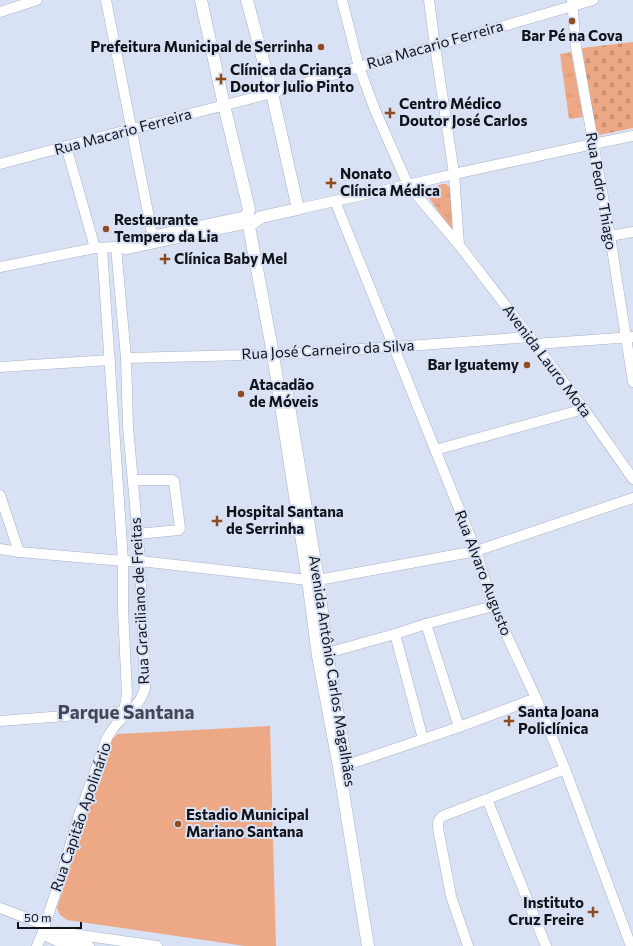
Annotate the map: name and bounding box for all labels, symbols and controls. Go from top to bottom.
street label: Rua Macario Ferreira [364,16,505,72]
marker: Bar Pé na Cova [567,16,577,26]
place label: Bar Pé na Cova [521,26,623,44]
place label: Prefeitura Municipal de Serrinha [91,37,313,55]
marker: Prefeitura Municipal de Serrinha [316,42,326,52]
place label: Clínica da Criança Doutor Julio Pinto [230,60,354,95]
marker: Clínica da Criança Doutor Julio Pinto [215,73,227,85]
place label: Centro Médico Doutor José Carlos [399,94,527,129]
street label: Rua Macario Ferreira [52,104,193,158]
marker: Centro Médico Doutor José Carlos [384,107,396,119]
street label: Rua Pedro Thiago [583,131,621,251]
place label: Nonato Clínica Médica [340,164,440,199]
marker: Nonato Clínica Médica [325,177,337,189]
place label: Restaurante Tempero da Lia [114,210,219,245]
marker: Restaurante Tempero da Lia [101,224,111,234]
place label: Clínica Baby Mel [174,249,287,267]
marker: Clínica Baby Mel [159,253,171,265]
street label: Avenida Lauro Mota [500,300,596,420]
street label: Rua José Carneiro da Silva [241,335,415,363]
place label: Bar Iguatemy [427,355,520,373]
marker: Bar Iguatemy [522,360,532,370]
place label: Atacadão de Móveis [249,375,318,410]
marker: Atacadão de Móveis [236,389,246,399]
place label: Hospital Santana de Serrinha [226,502,344,537]
street label: Rua Alvaro Augusto [452,507,516,638]
marker: Hospital Santana de Serrinha [211,515,223,527]
street label: Rua Graciliano de Freitas [126,517,152,685]
street label: Avenida Antônio Carlos Magalhães [306,554,360,788]
district label: Parque Santana [57,700,195,723]
place label: Santa Joana Policlínica [518,702,599,737]
marker: Santa Joana Policlínica [503,715,515,727]
street label: Rua Capitão Apolinário [46,740,114,894]
place label: Estadio Municipal Mariano Santana [186,805,309,840]
marker: Estadio Municipal Mariano Santana [173,819,183,829]
place label: Instituto Cruz Freire [508,893,584,928]
scale bar [18,904,81,930]
marker: Instituto Cruz Freire [587,906,599,918]
text: 50 m [24,910,52,924]

